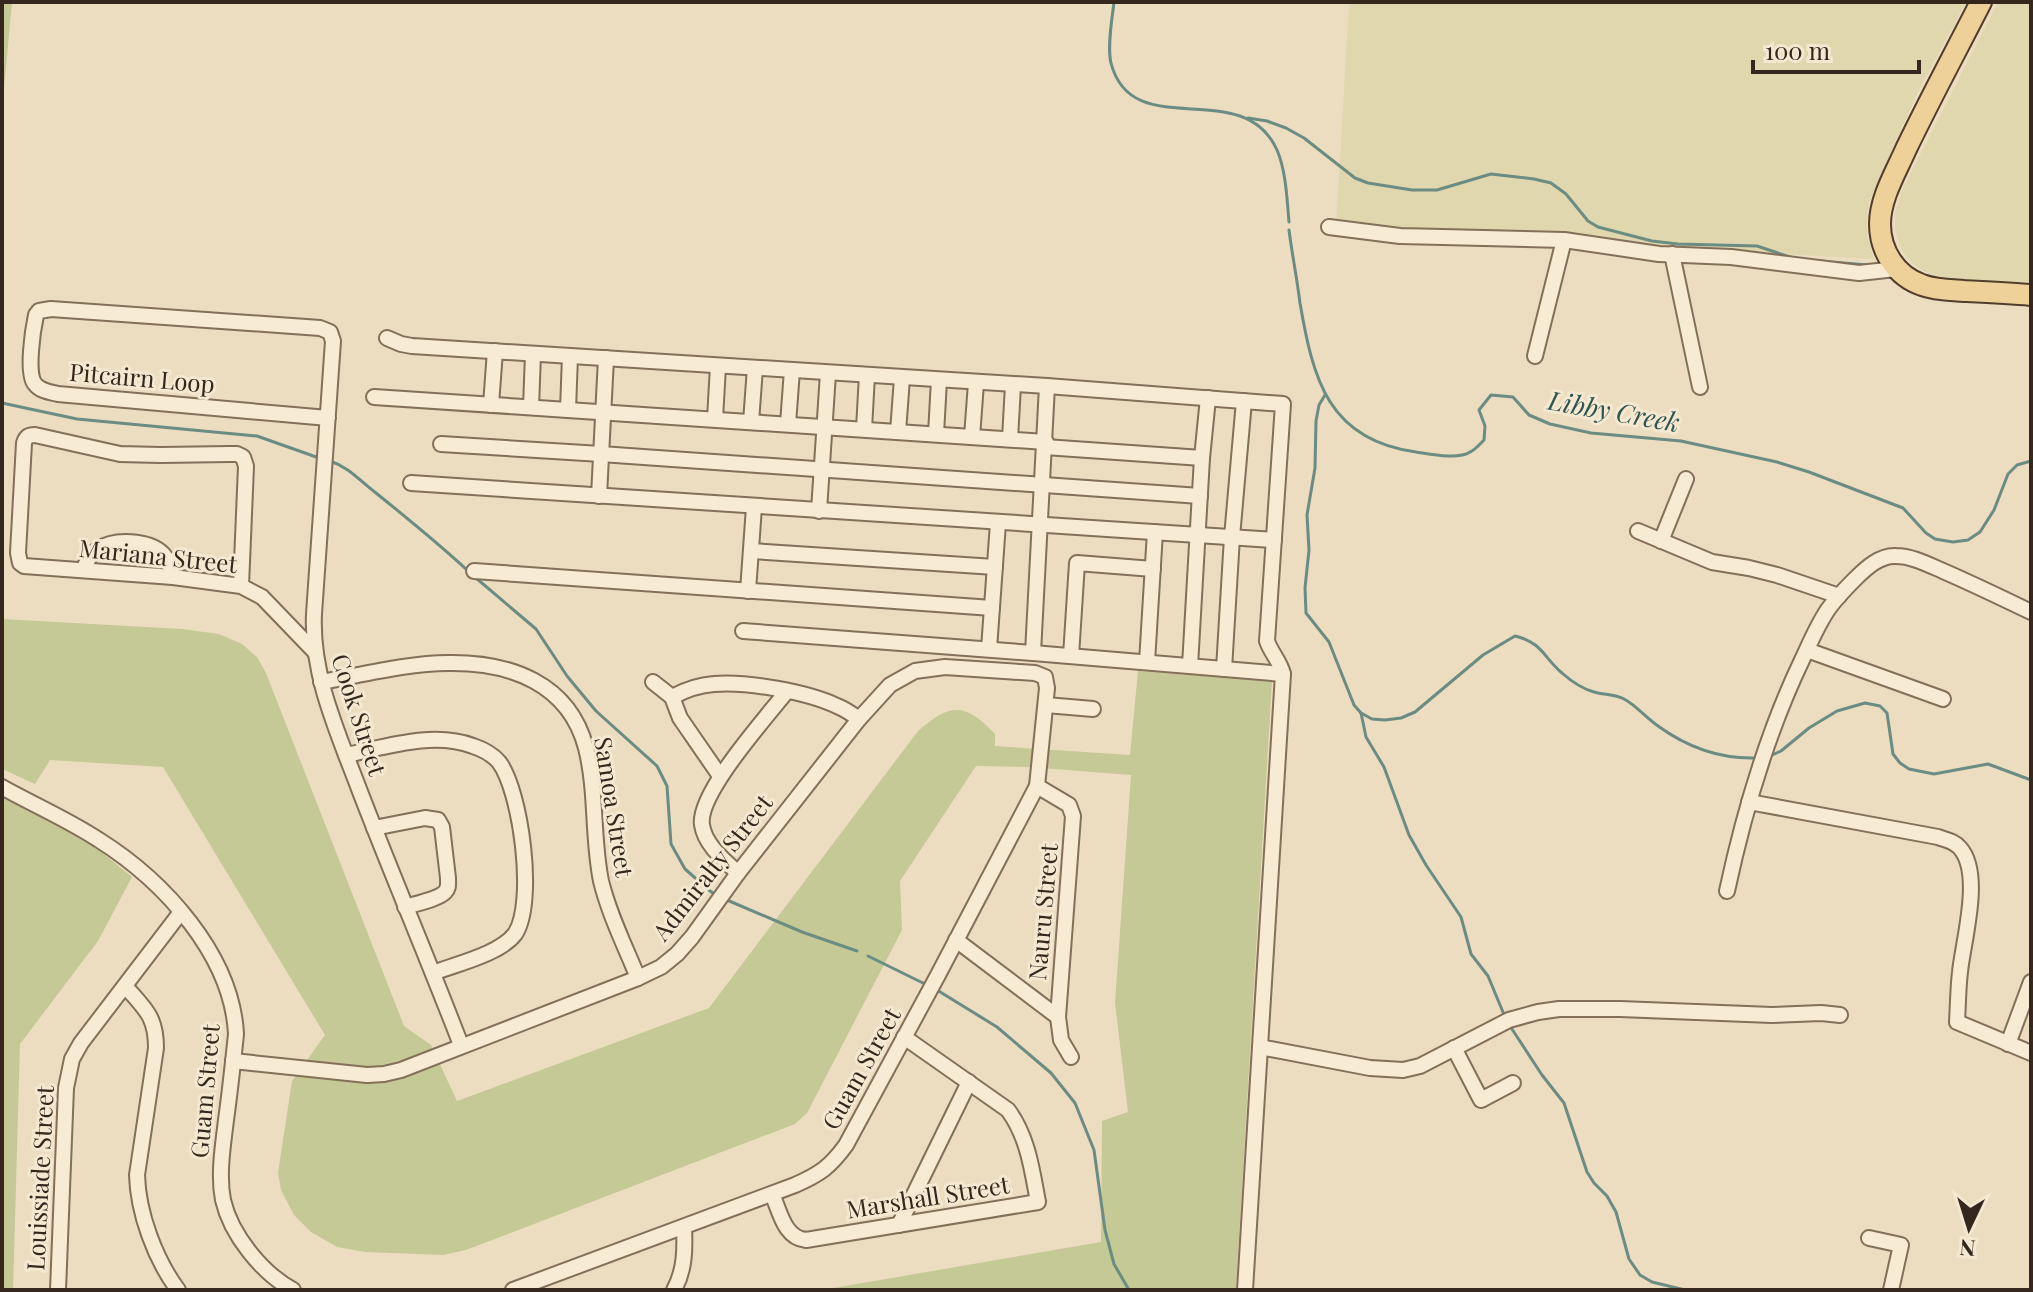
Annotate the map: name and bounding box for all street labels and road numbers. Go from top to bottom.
street label: Pitcairn Loop [68,355,216,399]
street label: Mariana Street [78,531,239,579]
street label: Cook Street [325,650,395,780]
street label: Samoa Street [588,734,642,880]
street label: Admiralty Street [644,787,779,947]
street label: Nauru Street [1020,842,1064,982]
street label: Guam Street [814,1001,907,1135]
street label: Guam Street [182,1022,226,1159]
street label: Louissiade Street [18,1084,60,1271]
street label: Marshall Street [844,1167,1012,1225]

